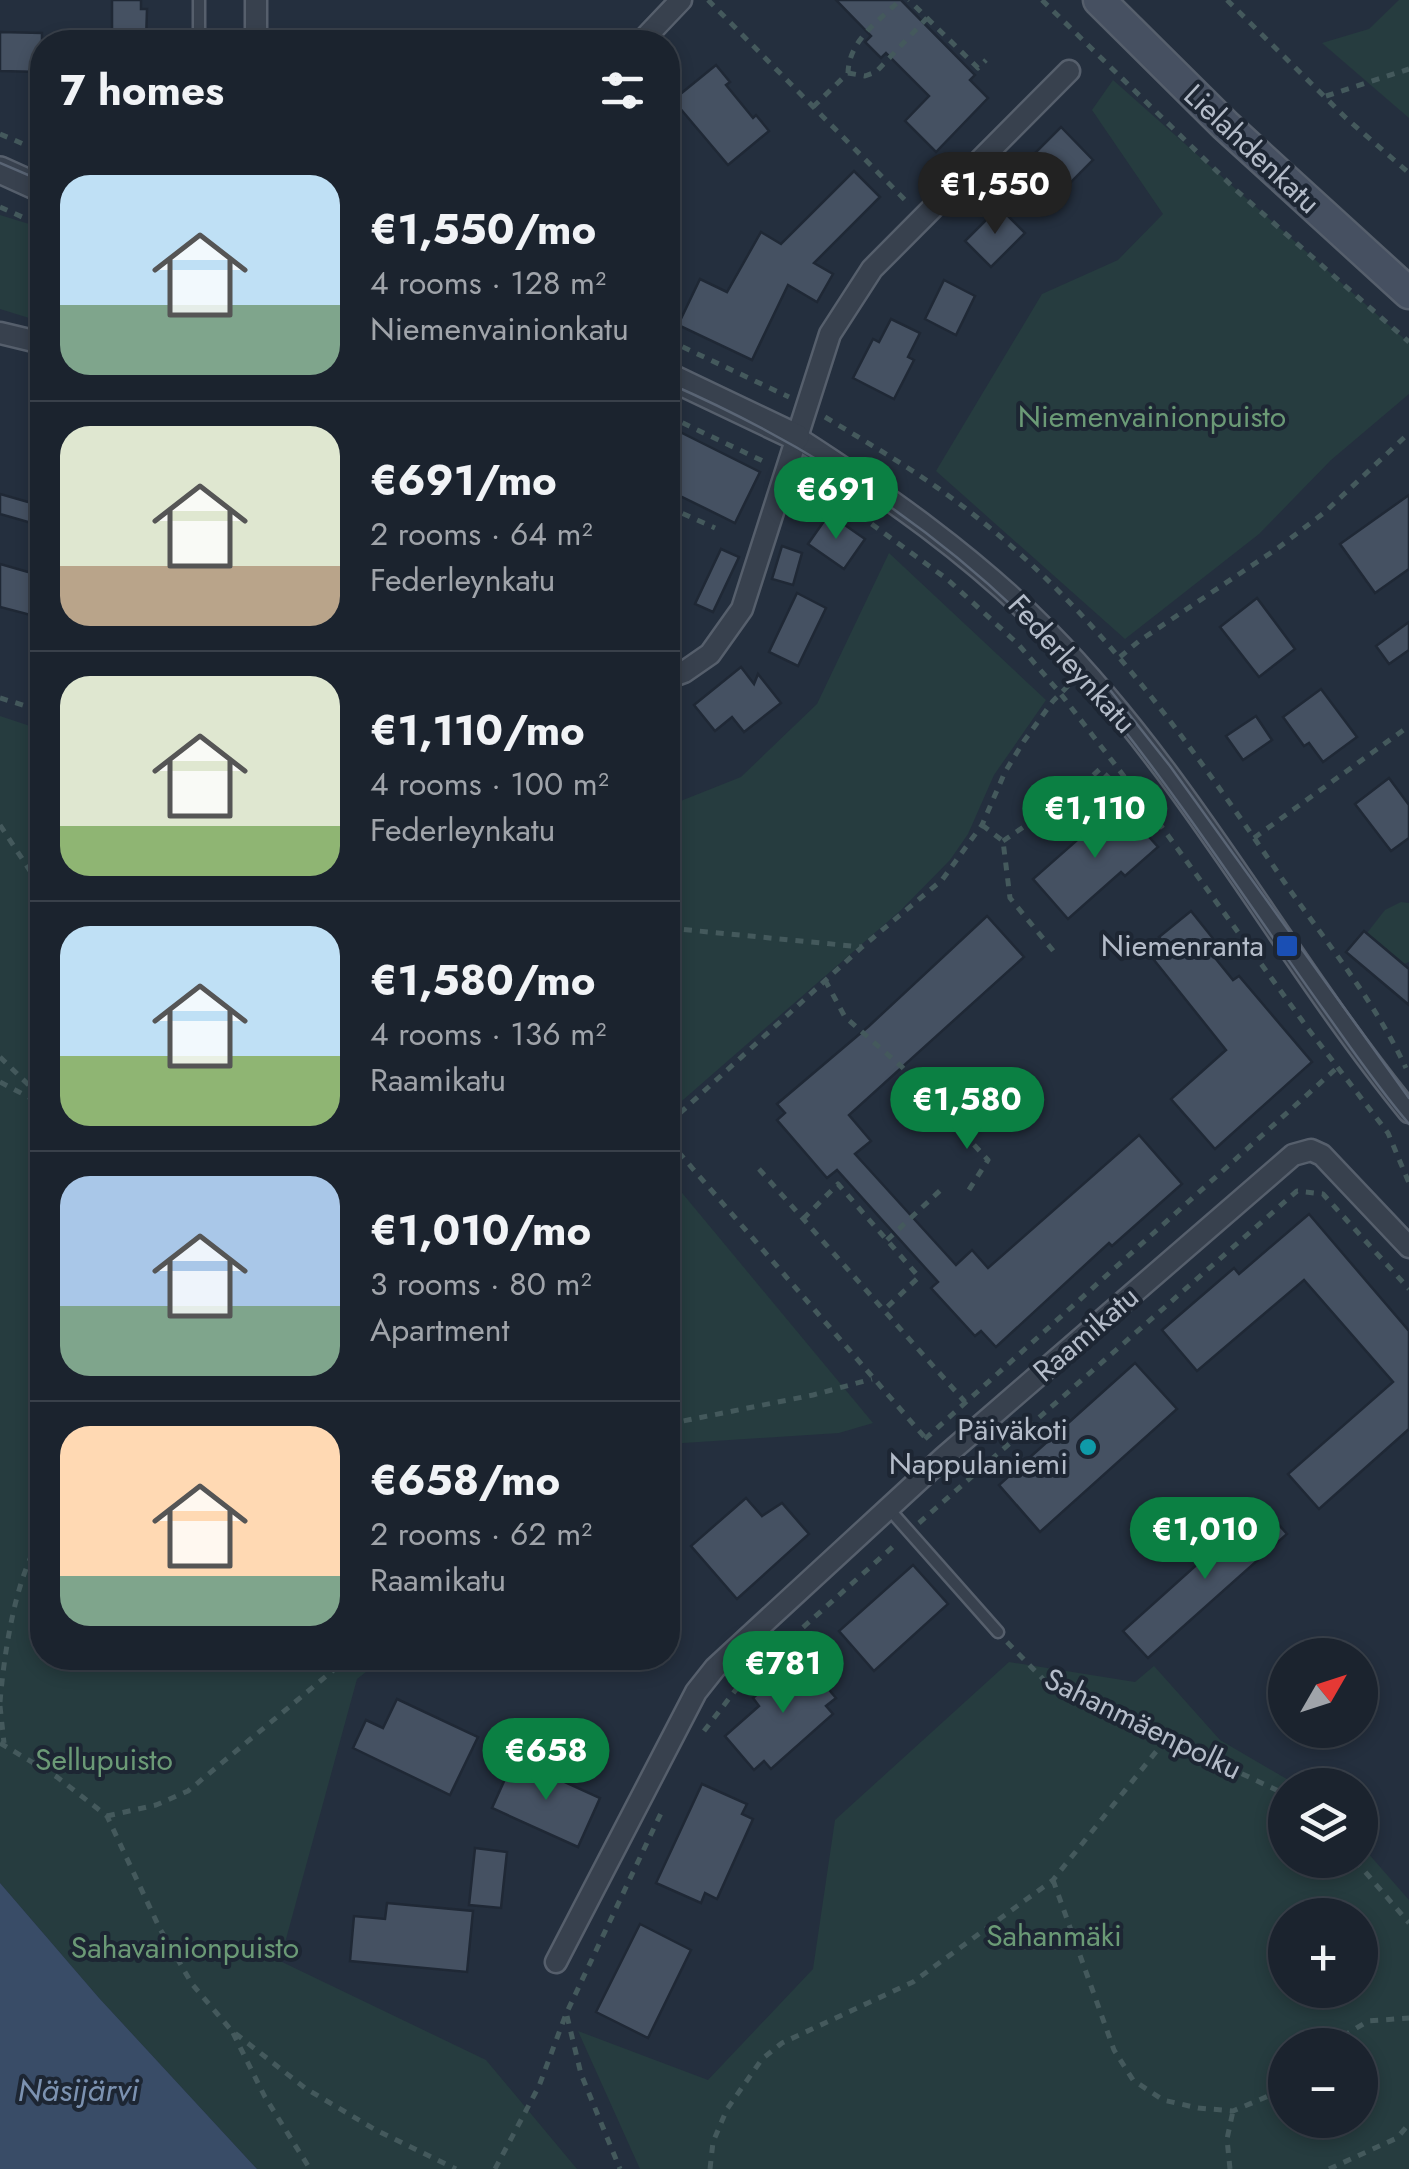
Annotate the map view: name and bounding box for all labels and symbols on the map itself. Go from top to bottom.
street label: Lielahdenkatu [1175,74,1330,223]
pin: €1,550 [914,152,1076,237]
park label: Niemenvainionpuisto [1018,395,1286,438]
pin: €691 [777,457,895,542]
street label: Federleynkatu [998,585,1147,743]
pin: €1,110 [1014,776,1176,861]
place label: Niemenranta [1101,924,1264,967]
marker: Niemenranta [1274,933,1300,959]
pin: €1,580 [886,1067,1048,1152]
street label: Raamikatu [1023,1276,1148,1392]
place label: Päiväkoti Nappulaniemi [889,1408,1068,1485]
marker: Päiväkoti Nappulaniemi [1077,1436,1099,1458]
pin: €1,010 [1124,1497,1286,1582]
pin: €781 [724,1631,842,1716]
north arrow [1268,1638,1378,1748]
street label: Sahanmäenpolku [1037,1657,1249,1790]
pin: €658 [487,1718,605,1803]
park label: Sellupuisto [35,1738,173,1781]
park label: Sahanmäki [986,1914,1122,1957]
park label: Sahavainionpuisto [71,1926,299,1969]
water label: Näsijärvi [17,2067,140,2113]

